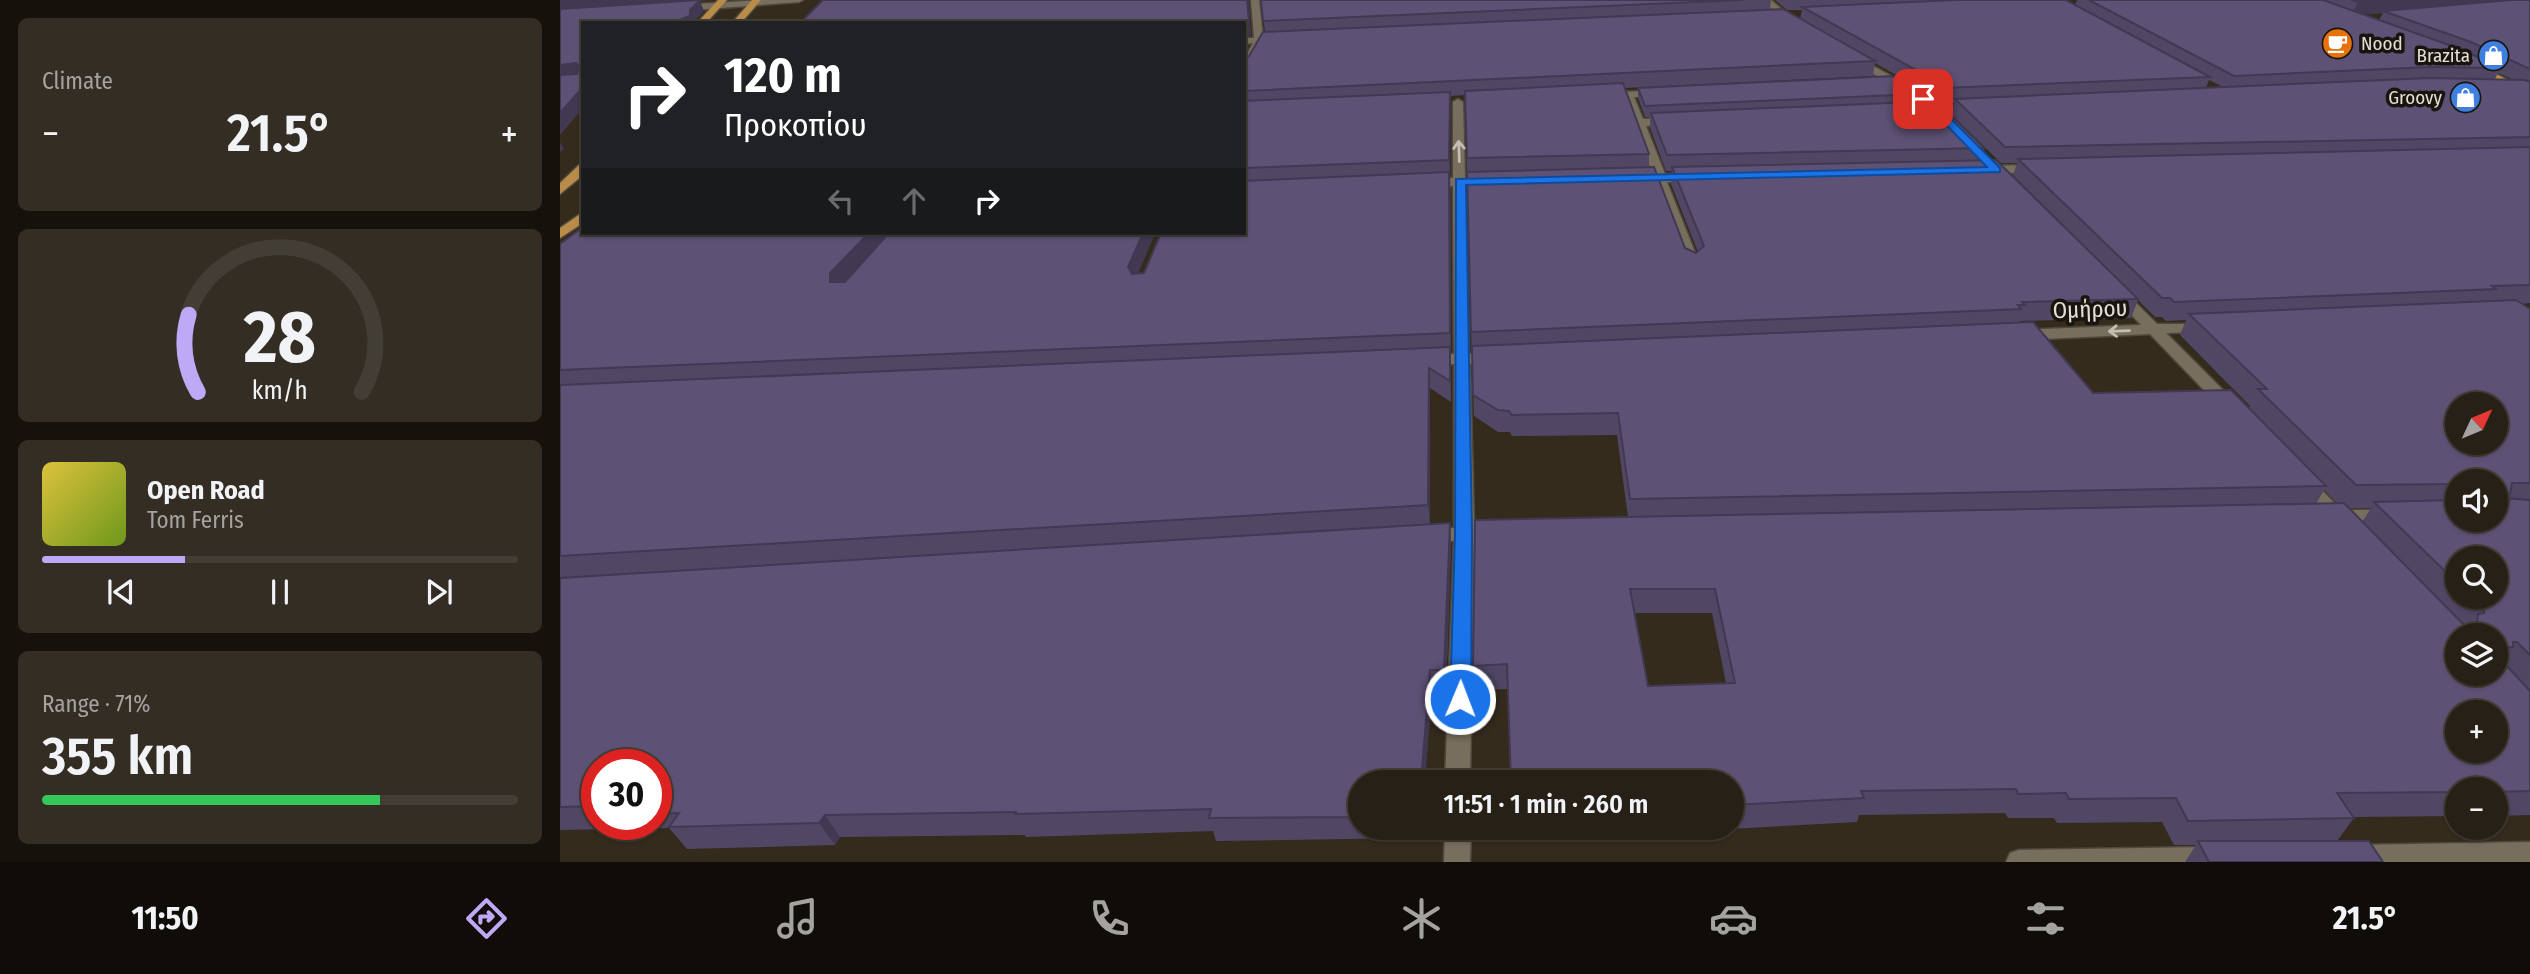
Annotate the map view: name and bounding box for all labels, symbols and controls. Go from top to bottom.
cafe icon: Nood [2321,26,2355,60]
place label: Nood [2361,32,2403,55]
shop icon: Brazita [2476,38,2510,72]
place label: Brazita [2417,44,2470,67]
text: 120 m [724,46,842,105]
icon: right [609,49,700,140]
text: Climate [42,67,113,95]
pin [1893,69,1953,129]
icon: arrive [1904,80,1942,118]
shop icon: Groovy [2448,80,2482,114]
place label: Groovy [2388,86,2443,109]
text: 21.5° [227,102,333,165]
text: Προκοπίου [724,106,867,144]
text: − [42,111,59,157]
text: + [501,111,518,157]
one-way arrow [1453,139,1466,162]
icon: left [822,182,860,220]
icon: ahead [895,182,933,220]
icon: right [968,182,1006,220]
text: 28 [243,294,316,381]
street label: Ομήρου [2052,294,2128,324]
one-way arrow [2108,324,2131,337]
text: km/h [252,375,308,405]
north arrow [2445,392,2508,455]
map controls [2445,392,2508,840]
button: sound [2445,469,2508,532]
text: Open Road [147,475,265,506]
text: Tom Ferris [147,506,244,534]
button: search [2445,546,2508,609]
icon: previous [102,573,140,611]
icon: pause [261,573,299,611]
icon: next [420,573,458,611]
button: layers [2445,623,2508,686]
position arrow [1423,662,1497,736]
text: Range · 71% [42,690,150,718]
button: + [2445,700,2508,763]
text: 355 km [42,725,193,788]
speed limit sign: 30 [581,749,672,840]
button: − [2445,777,2508,840]
text: 11:51 · 1 min · 260 m [1444,789,1648,820]
icon: directions [462,894,511,943]
icon: music [773,894,822,943]
icon: phone [1085,894,1134,943]
icon: climate [1397,894,1446,943]
icon: car [1709,894,1758,943]
icon: filters [2021,894,2070,943]
text: 11:50 [131,899,199,937]
text: 21.5° [2333,899,2399,937]

